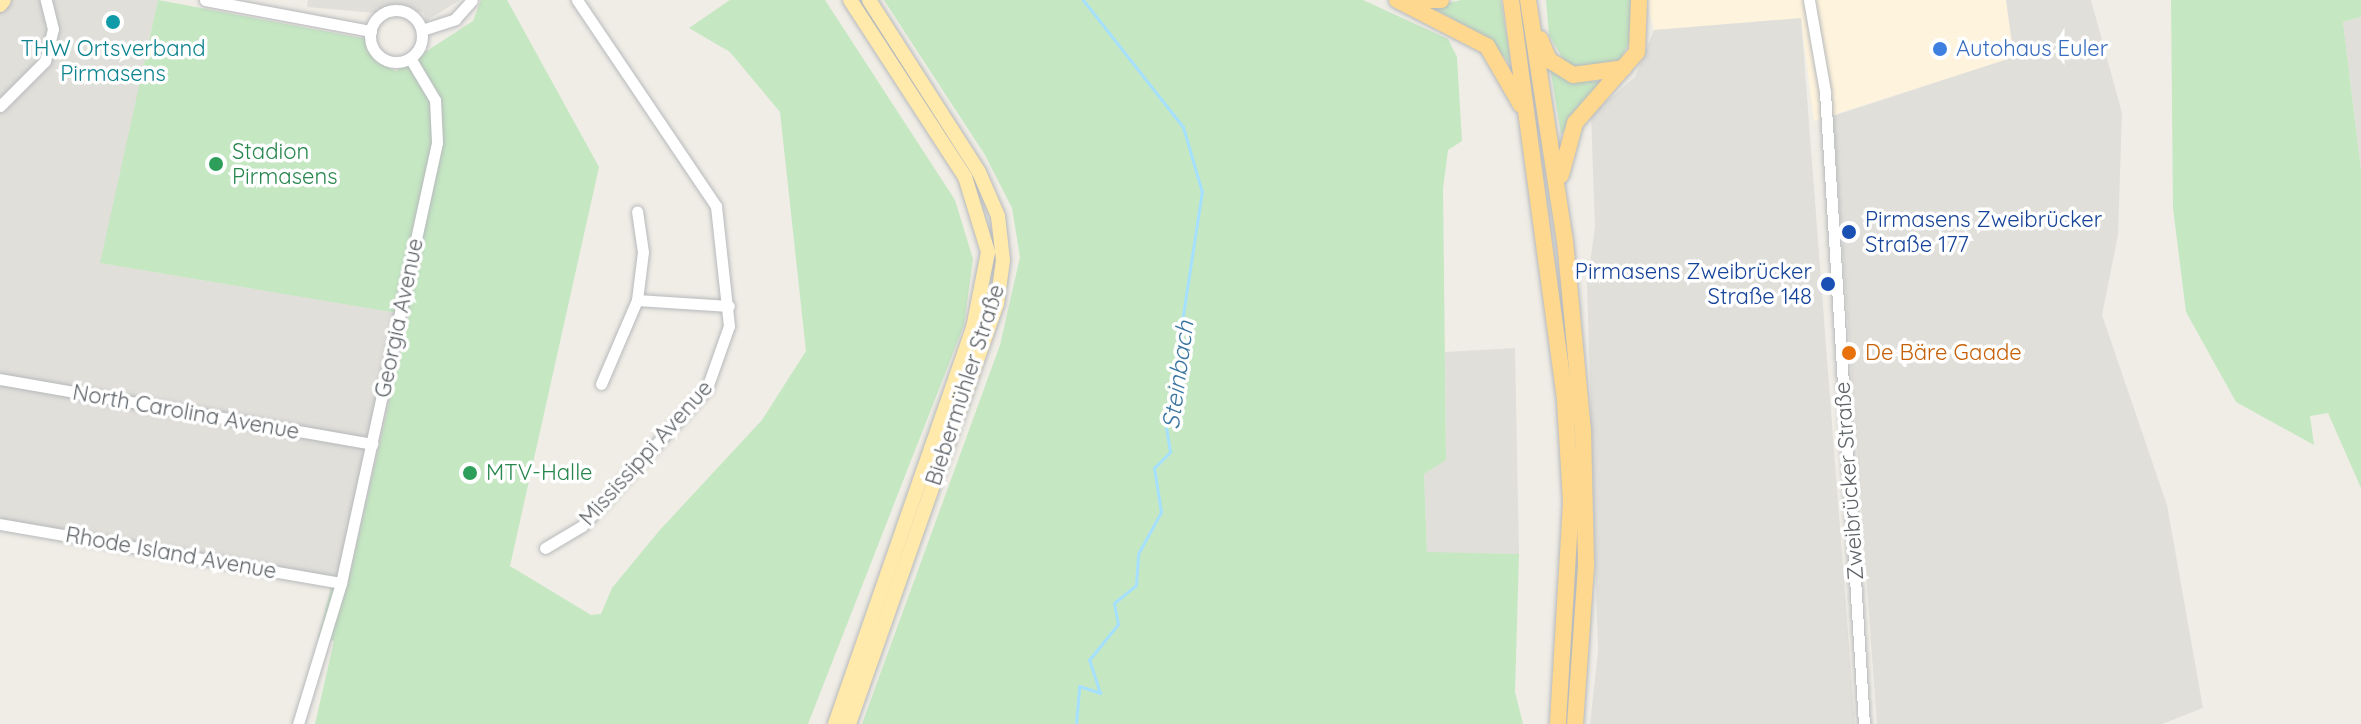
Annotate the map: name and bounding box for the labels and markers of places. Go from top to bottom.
marker: THW Ortsverband Pirmasens [104,13,122,31]
place label: THW Ortsverband Pirmasens [20,35,206,86]
place label: Autohaus Euler [1956,36,2108,62]
marker: Autohaus Euler [1931,40,1949,58]
place label: Stadion Pirmasens [232,138,337,190]
marker: Stadion Pirmasens [207,155,225,173]
place label: Pirmasens Zweibrücker Straße 177 [1865,206,2102,258]
marker: Pirmasens Zweibrücker Straße 177 [1840,223,1858,241]
place label: Pirmasens Zweibrücker Straße 148 [1575,258,1812,310]
marker: Pirmasens Zweibrücker Straße 148 [1819,275,1837,293]
place label: De Bäre Gaade [1865,340,2022,366]
marker: De Bäre Gaade [1840,344,1858,362]
place label: MTV-Halle [486,460,592,486]
marker: MTV-Halle [461,464,479,482]

